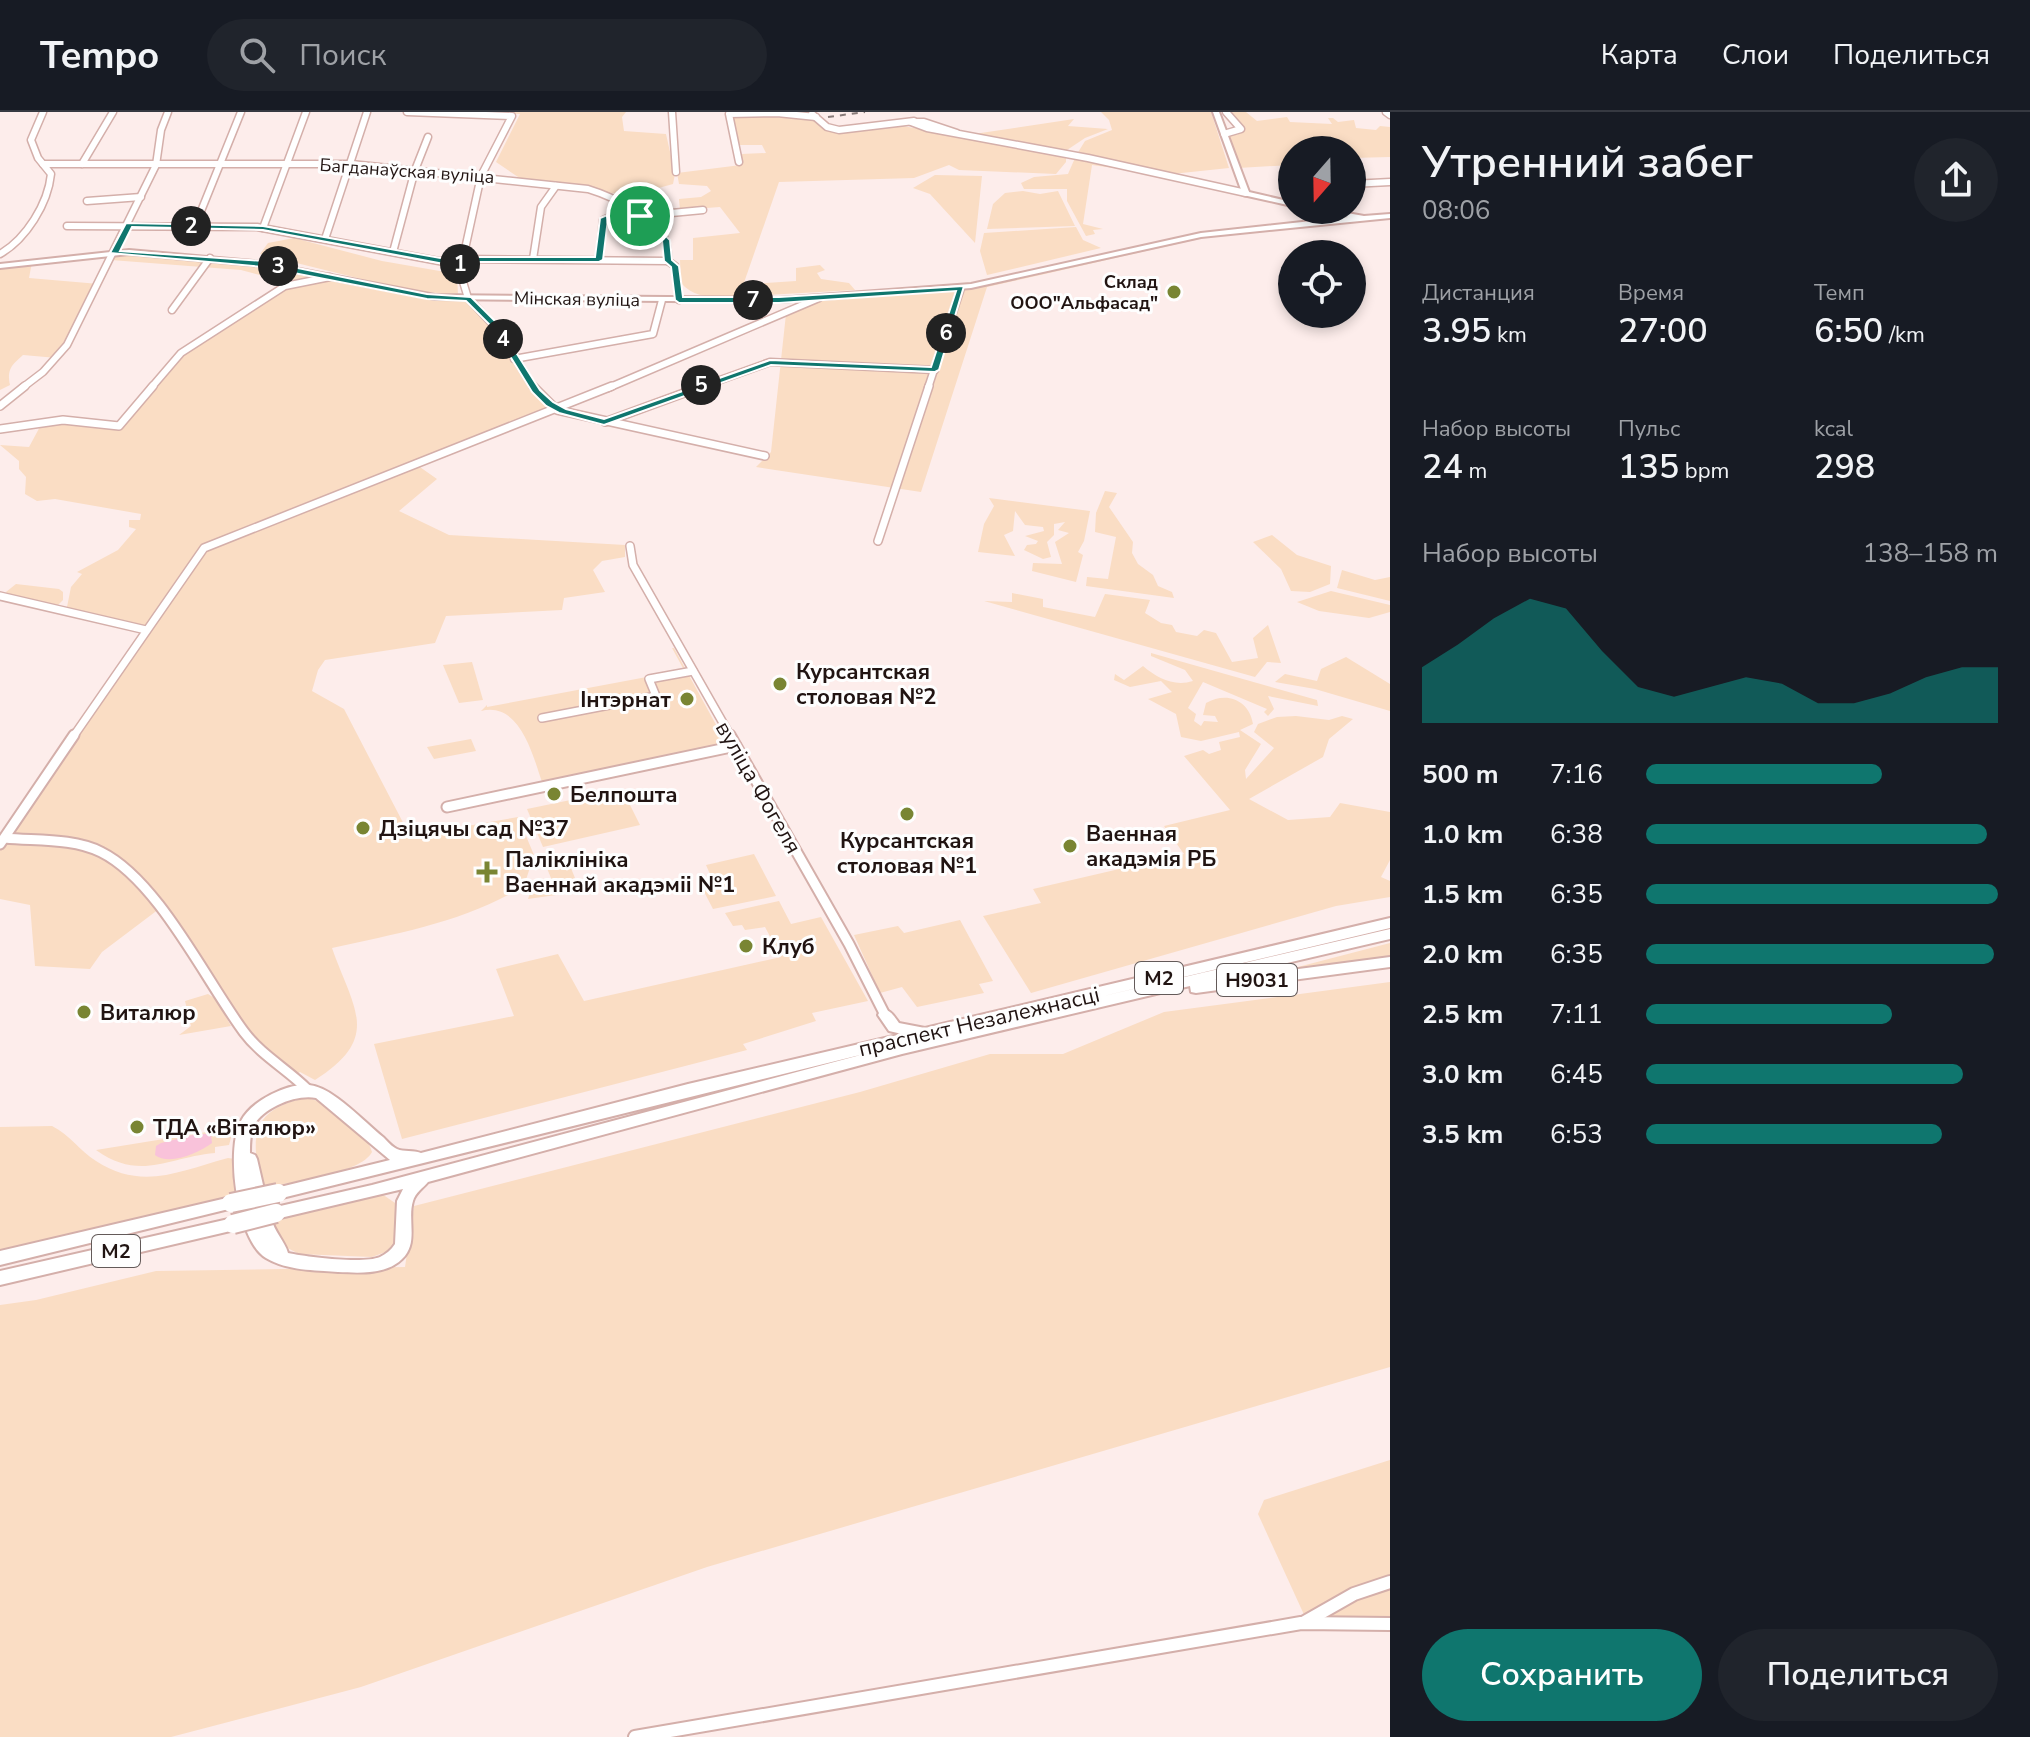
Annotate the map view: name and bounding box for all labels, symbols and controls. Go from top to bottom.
search box [207,19,767,91]
text: Tempo [40,30,159,81]
icon: search [235,33,279,77]
text: Поиск [299,35,386,76]
text: Карта [1601,36,1678,74]
text: Слои [1722,36,1789,74]
text: Поделиться [1833,36,1990,74]
text: Утренний забег [1422,133,1753,193]
north arrow [1278,136,1366,224]
map controls [1278,136,1366,328]
button: share [1914,138,1998,222]
street label: Багданаўская вуліца [319,153,495,189]
pin [606,182,674,250]
text: 08:06 [1422,193,1490,228]
icon: arrive [618,194,662,238]
pin: 2 [171,206,211,246]
text: 2 [184,211,198,241]
button: locate [1278,240,1366,328]
pin: 1 [440,244,480,284]
pin: 3 [258,246,298,286]
text: 1 [453,249,467,279]
text: 3 [271,251,285,281]
place label: Склад ООО"Альфасад" [1010,270,1158,315]
text: Дистанция [1422,278,1535,308]
text: Время [1618,278,1684,308]
text: Темп [1814,278,1865,308]
pin: 7 [733,280,773,320]
marker: Склад ООО"Альфасад" [1165,283,1183,301]
text: 7 [746,285,760,315]
street label: Мінская вуліца [514,286,640,312]
text: 3.95 [1422,308,1491,354]
text: 27:00 [1618,308,1708,354]
text: 6:50 [1814,308,1883,354]
pin: 6 [926,313,966,353]
text: 6 [939,318,953,348]
pin: 4 [483,319,523,359]
text: km [1491,320,1527,350]
text: /km [1883,320,1925,350]
text: 4 [496,324,510,354]
pin: 5 [681,365,721,405]
text: 5 [694,370,708,400]
text: Набор высоты [1422,414,1571,444]
text: Пульс [1618,414,1680,444]
text: kcal [1814,414,1853,444]
text: 24 [1422,444,1463,490]
text: 135 [1618,444,1679,490]
text: 298 [1814,444,1875,490]
text: m [1463,456,1487,486]
text: bpm [1679,456,1729,486]
text: Набор высоты [1422,536,1598,571]
text: 138–158 m [1862,536,1998,571]
place label: Курсантская столовая №2 [796,657,936,712]
marker: Курсантская столовая №2 [771,675,789,693]
place label: Інтэрнат [580,685,672,715]
marker: Інтэрнат [678,690,696,708]
street label: вуліца Фогеля [708,716,808,859]
text: 500 m [1422,757,1499,792]
text: 7:16 [1550,757,1603,792]
place label: Белпошта [570,780,678,810]
marker: Белпошта [545,785,563,803]
marker: Курсантская столовая №1 [898,805,916,823]
place label: Дзіцячы сад №37 [379,814,569,844]
text: 1.0 km [1422,817,1503,852]
text: 6:38 [1550,817,1603,852]
marker: Дзіцячы сад №37 [354,819,372,837]
place label: Ваенная акадэмія РБ [1086,819,1216,874]
place label: Курсантская столовая №1 [837,826,977,881]
marker: Ваенная акадэмія РБ [1061,837,1079,855]
place label: Паліклініка Ваеннай акадэміі №1 [505,845,735,900]
marker: Паліклініка Ваеннай акадэміі №1 [476,861,498,883]
text: 1.5 km [1422,877,1503,912]
text: 6:35 [1550,877,1603,912]
place label: Клуб [762,932,815,962]
marker: Клуб [737,937,755,955]
text: 2.0 km [1422,937,1503,972]
text: 6:35 [1550,937,1603,972]
road number: М2 [1135,962,1183,994]
road number: Н9031 [1217,964,1297,996]
street label: праспект Незалежнасці [856,980,1103,1064]
text: 2.5 km [1422,997,1503,1032]
text: 7:11 [1550,997,1603,1032]
place label: Виталюр [100,998,196,1028]
marker: Виталюр [75,1003,93,1021]
text: 3.0 km [1422,1057,1503,1092]
text: 6:45 [1550,1057,1603,1092]
place label: ТДА «Віталюр» [153,1113,316,1143]
text: 3.5 km [1422,1117,1503,1152]
text: 6:53 [1550,1117,1603,1152]
marker: ТДА «Віталюр» [128,1118,146,1136]
road number: М2 [92,1235,140,1267]
button: Сохранить [1422,1629,1702,1721]
button: Поделиться [1718,1629,1998,1721]

